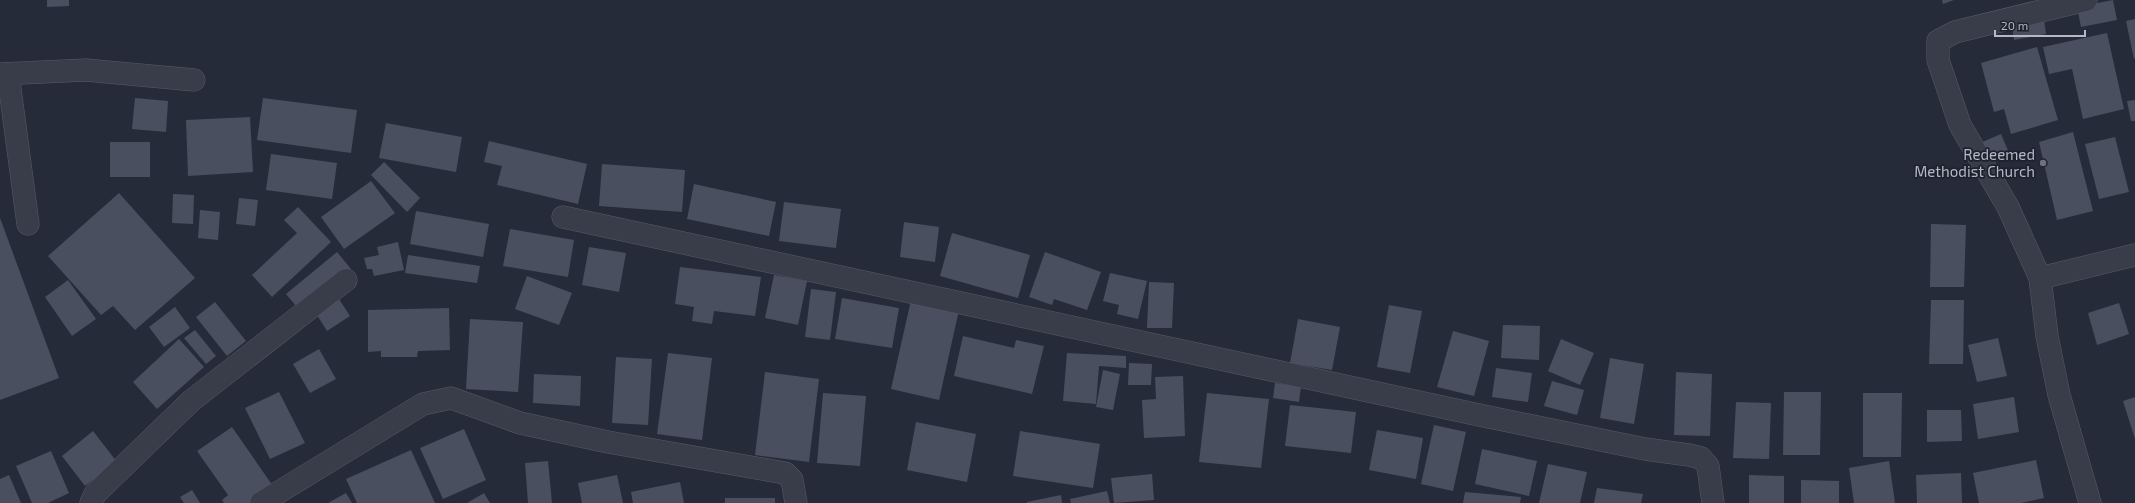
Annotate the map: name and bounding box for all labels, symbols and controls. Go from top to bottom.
scale bar [1995,12,2085,38]
text: 20 m [2001,18,2028,32]
place label: Redeemed Methodist Church [1914,145,2035,180]
marker: Redeemed Methodist Church [2038,158,2048,168]

